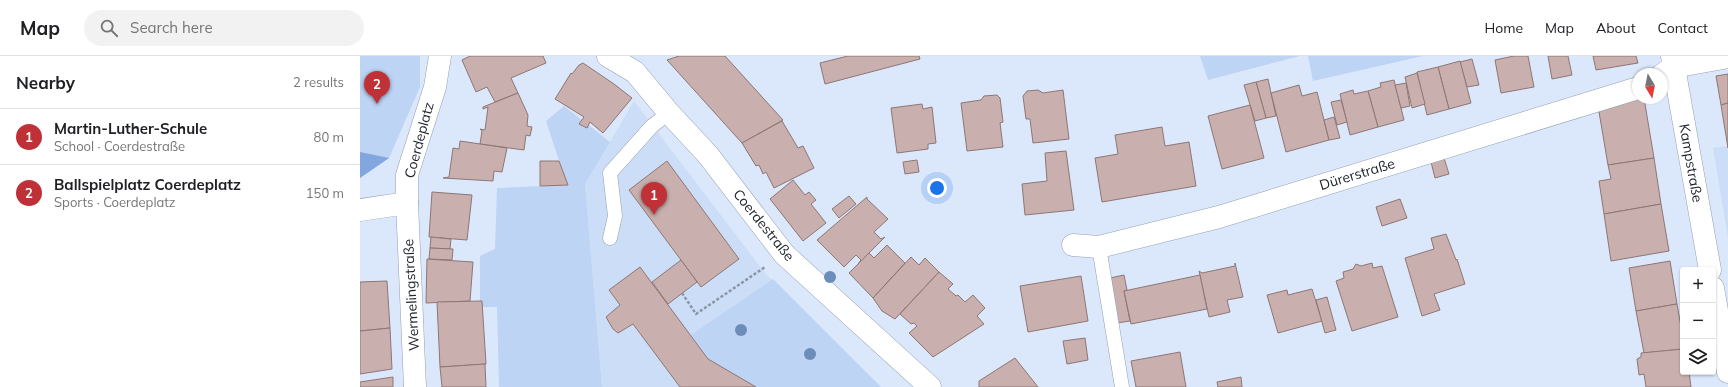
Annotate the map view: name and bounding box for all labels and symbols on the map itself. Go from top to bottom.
north arrow [1632,68,1668,104]
pin: 2 [364,71,390,104]
street label: Coerdeplatz [400,100,438,180]
street label: Kampstraße [1675,122,1707,204]
street label: Dürerstraße [1317,154,1397,194]
your location [927,178,947,198]
pin: 1 [641,182,667,215]
street label: Coerdestraße [730,185,798,265]
street label: Wermelingstraße [399,238,423,352]

